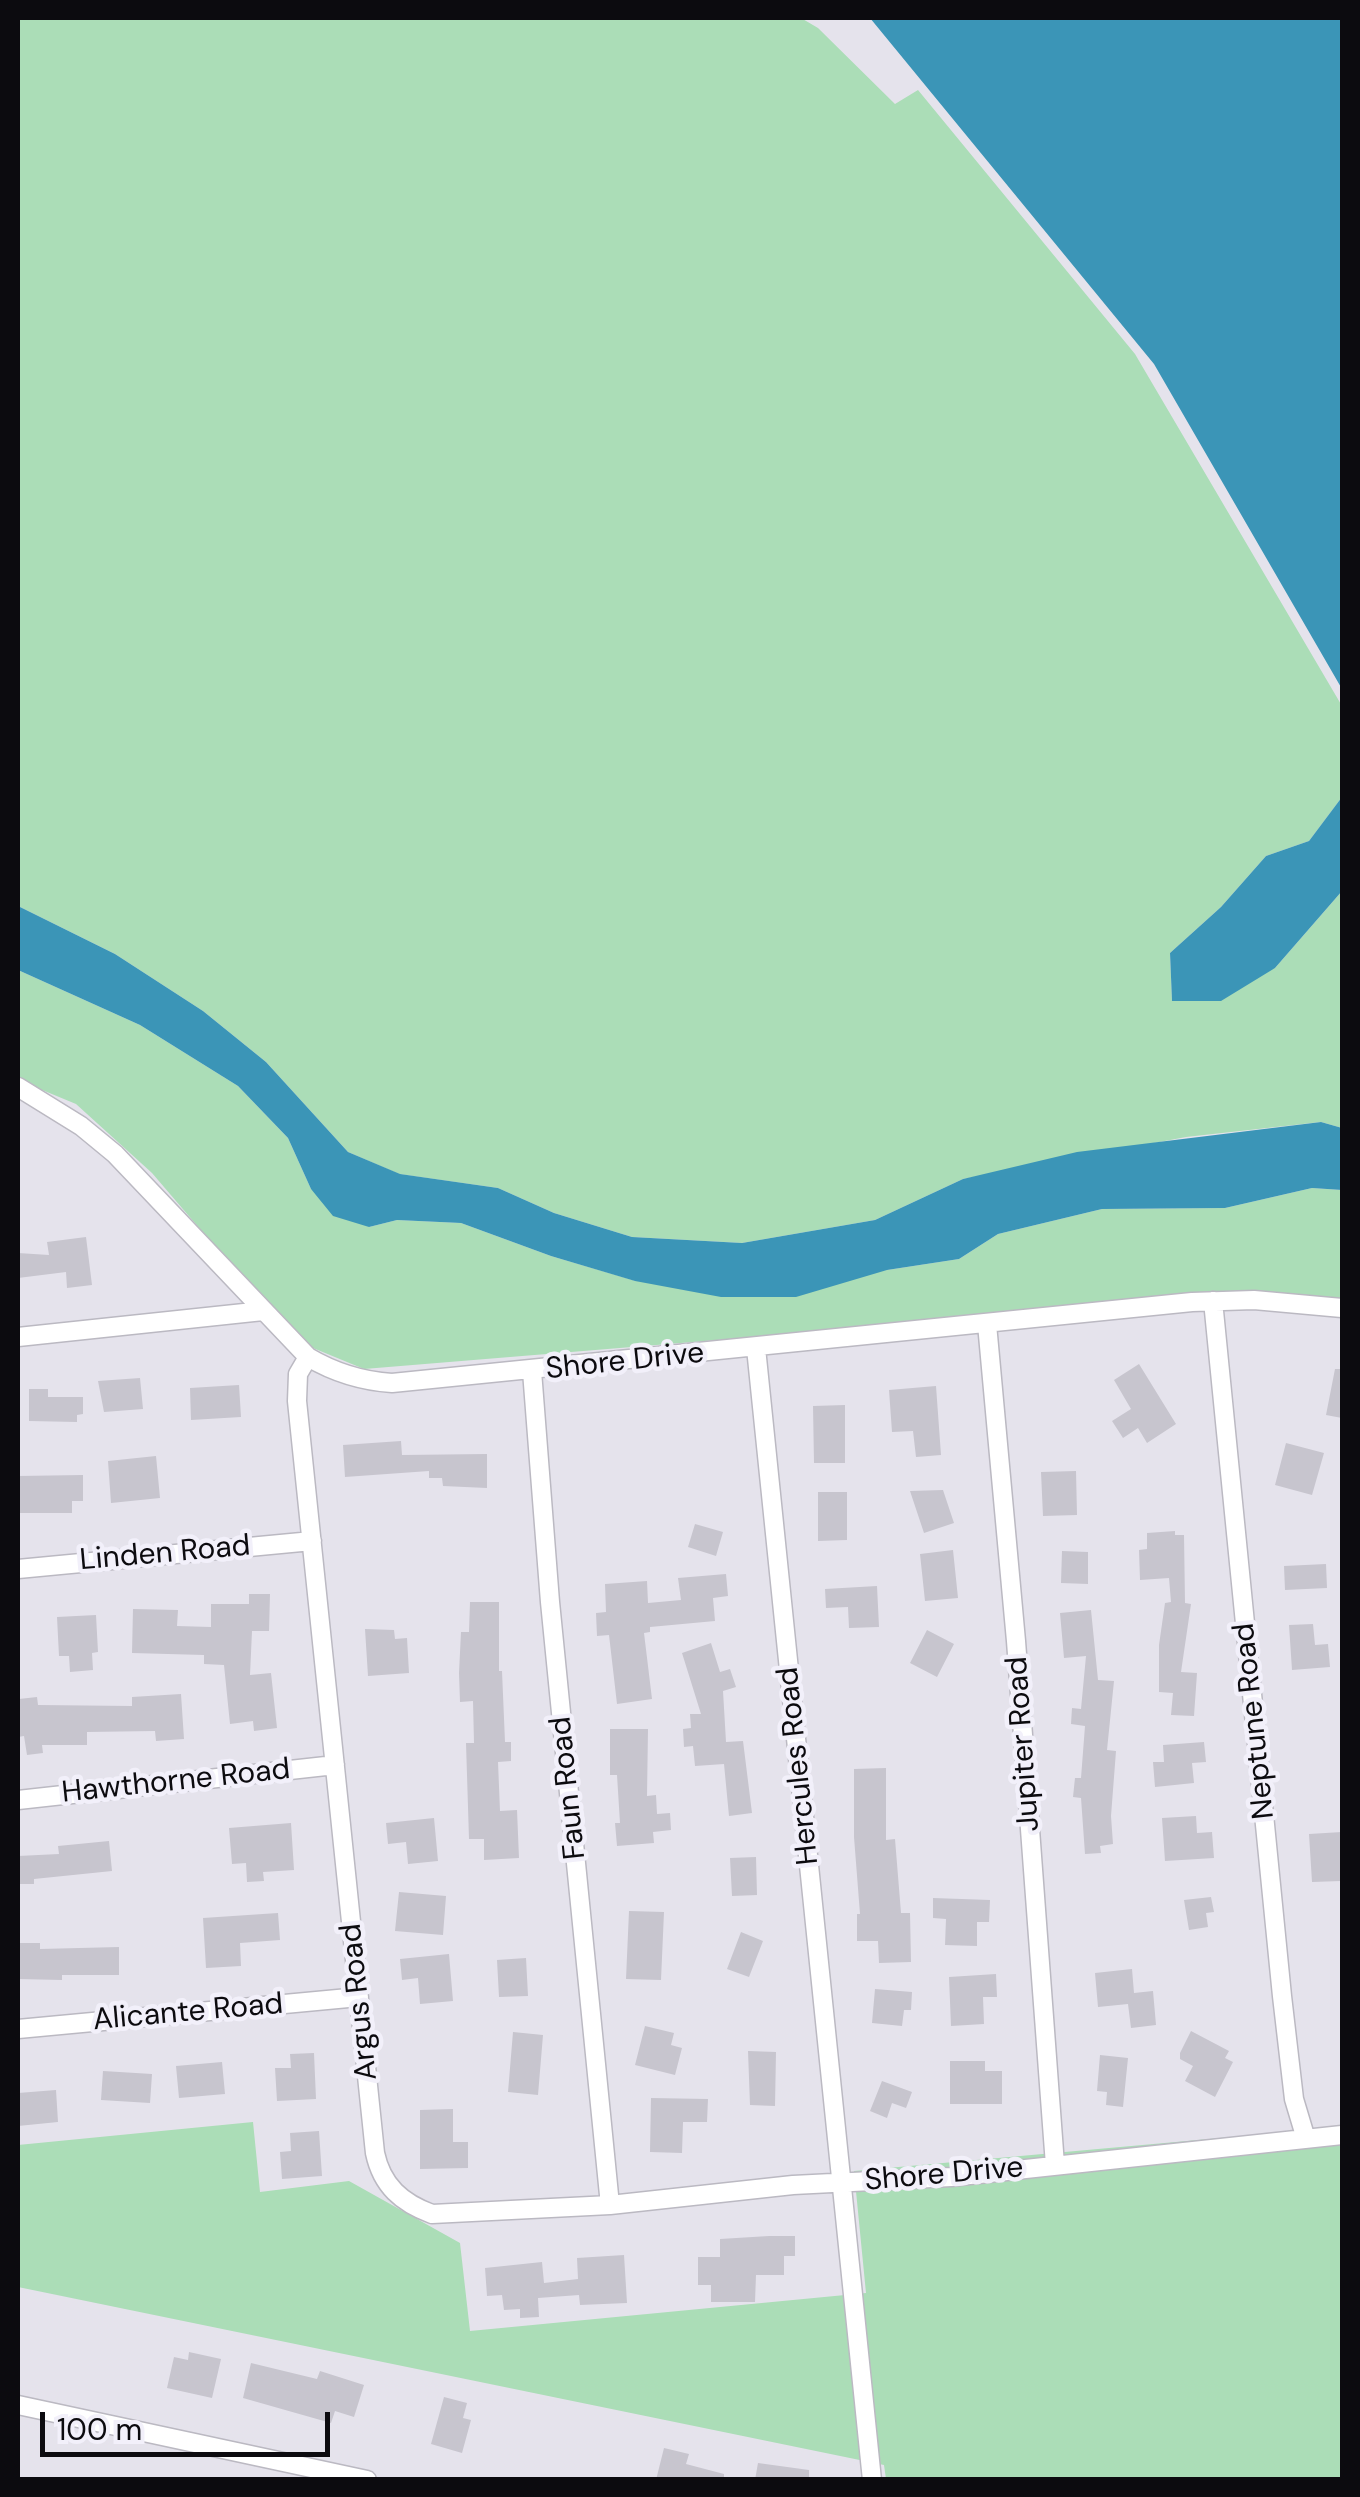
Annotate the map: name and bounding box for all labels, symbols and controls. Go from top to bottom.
street label: Shore Drive [544,1336,706,1388]
street label: Linden Road [78,1529,252,1579]
street label: Neptune Road [1227,1621,1283,1821]
street label: Jupiter Road [1000,1655,1048,1833]
street label: Hercules Road [771,1665,827,1867]
street label: Faun Road [544,1715,594,1861]
street label: Hawthorne Road [60,1752,292,1812]
street label: Argus Road [334,1922,386,2082]
street label: Alicante Road [91,1987,285,2039]
street label: Shore Drive [863,2150,1025,2200]
scale bar [45,2392,335,2454]
text: 100 m [57,2410,142,2449]

